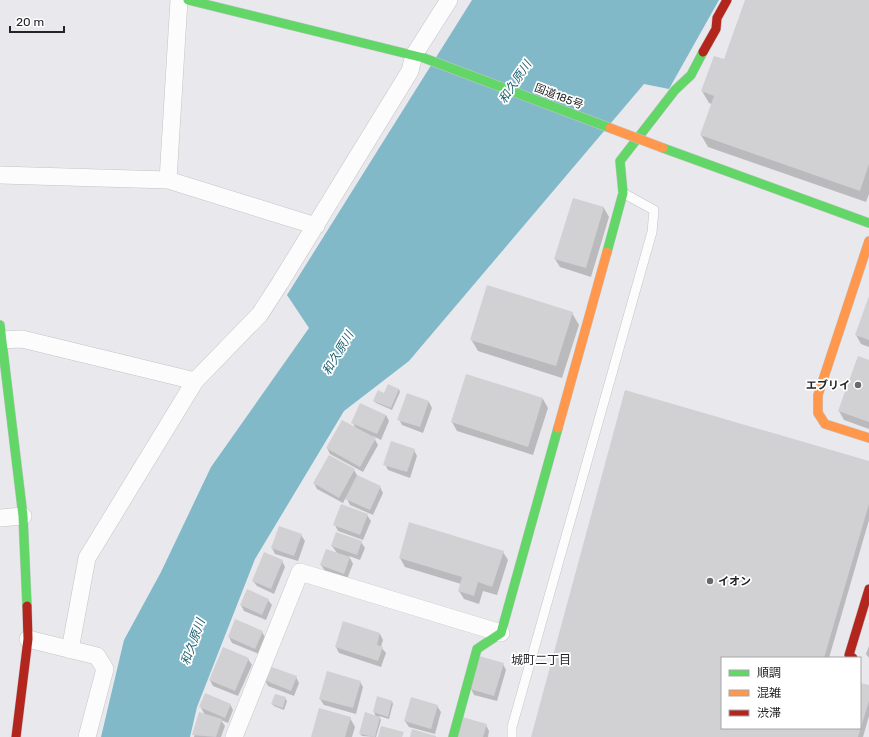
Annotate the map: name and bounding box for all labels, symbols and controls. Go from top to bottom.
scale bar [10,8,64,34]
text: 20 m [16,15,44,29]
water label: 和久原川 [496,57,535,106]
street label: 国道185号 [533,81,585,112]
water label: 和久原川 [320,327,357,377]
place label: エブリイ [806,379,850,392]
marker: エブリイ [853,380,863,390]
place label: イオン [718,575,751,588]
marker: イオン [705,576,715,586]
water label: 和久原川 [178,615,208,667]
district label: 城町二丁目 [511,653,571,667]
legend [721,657,861,729]
text: 順調 [757,666,781,680]
text: 混雑 [757,686,781,700]
text: 渋滞 [757,706,781,720]

